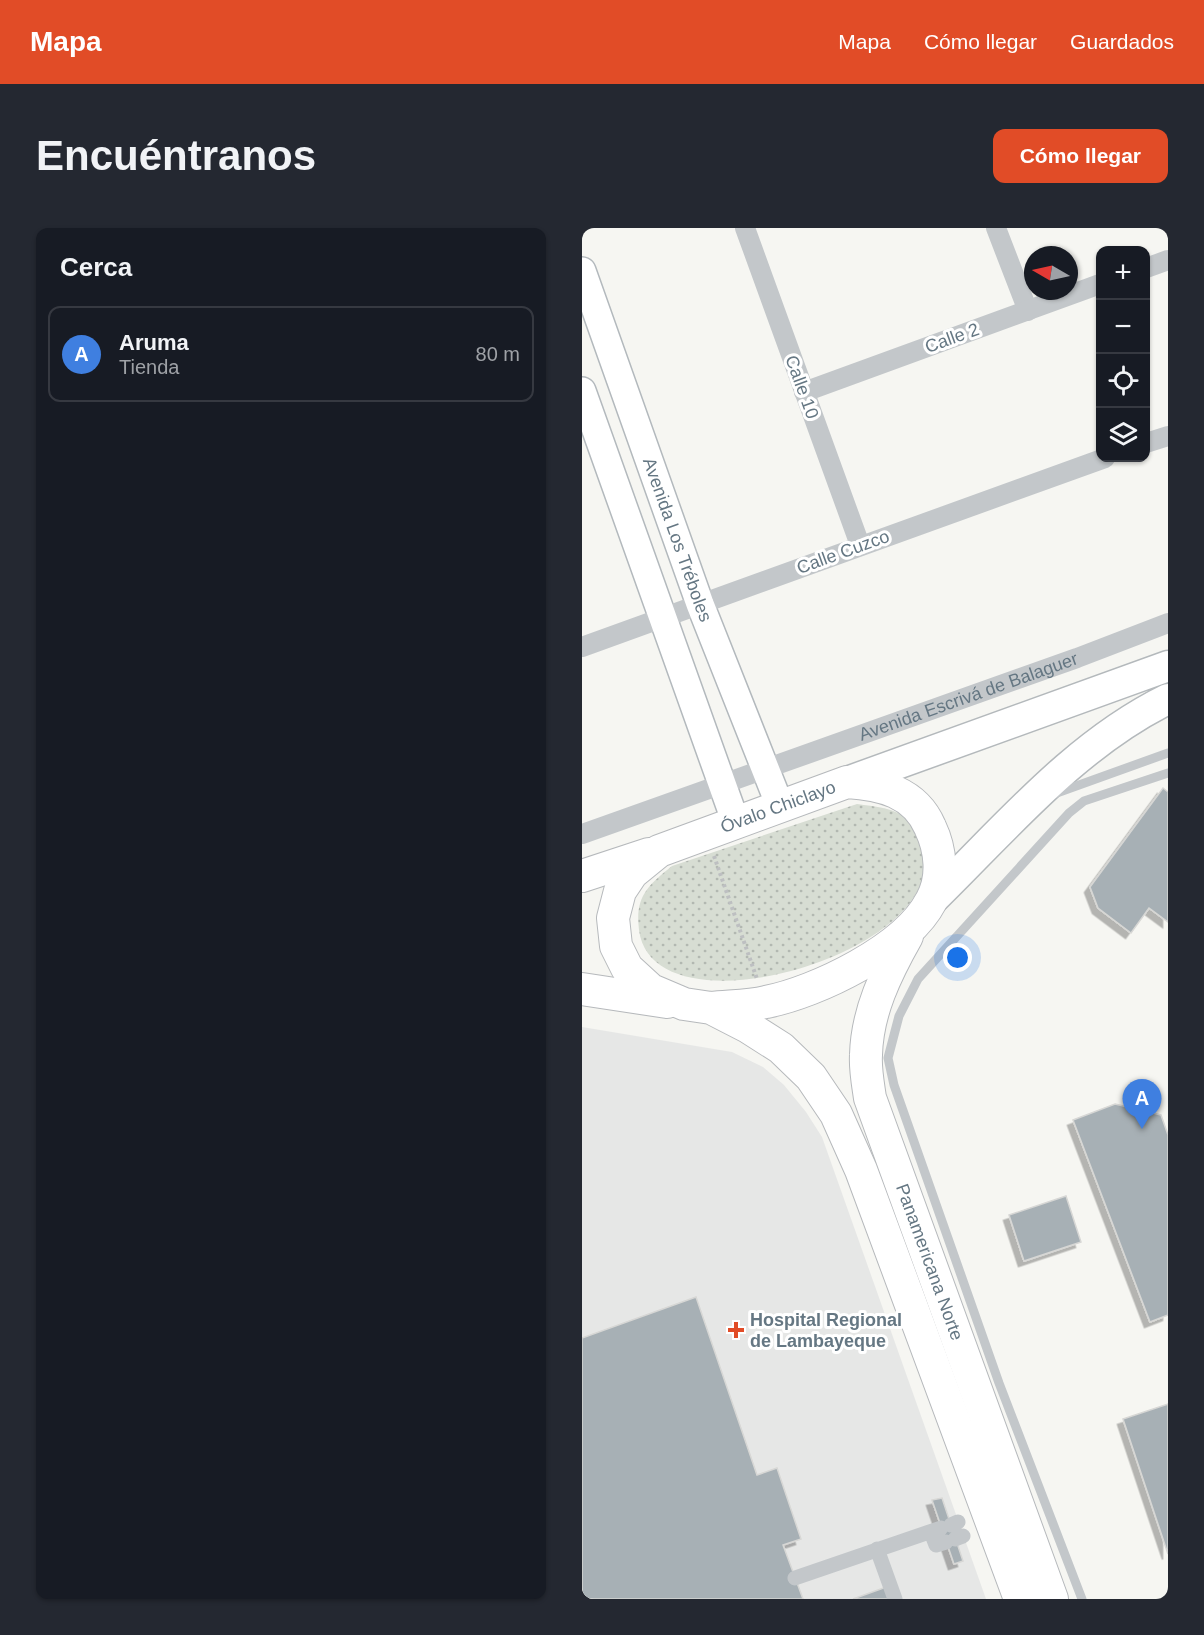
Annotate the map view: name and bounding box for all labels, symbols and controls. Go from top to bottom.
text: Mapa [30,26,102,57]
text: Mapa [838,30,891,53]
text: Cómo llegar [924,30,1037,53]
text: Guardados [1070,30,1174,53]
button: Cómo llegar [993,129,1168,183]
text: Encuéntranos [36,132,316,179]
north arrow [1024,246,1078,300]
map controls [1096,246,1150,462]
button: + [1096,246,1150,300]
text: Cerca [60,252,132,282]
button: − [1096,300,1150,354]
street label: Calle 2 [922,319,982,357]
text: Aruma [119,330,189,355]
text: A [74,343,89,365]
text: 80 m [476,343,520,365]
street label: Calle 10 [781,353,823,421]
button: locate [1096,354,1150,408]
text: Tienda [119,356,179,378]
button: layers [1096,408,1150,462]
street label: Avenida Los Tréboles [639,455,716,625]
street label: Calle Cuzco [794,526,892,578]
street label: Avenida Escrivá de Balaguer [856,649,1080,745]
street label: Óvalo Chiclayo [717,776,838,837]
your location [943,943,972,972]
pin: A [1122,1080,1162,1129]
street label: Panamericana Norte [892,1181,967,1343]
place label: Hospital Regional de Lambayeque [750,1310,902,1351]
marker: Hospital Regional de Lambayeque [727,1321,745,1339]

